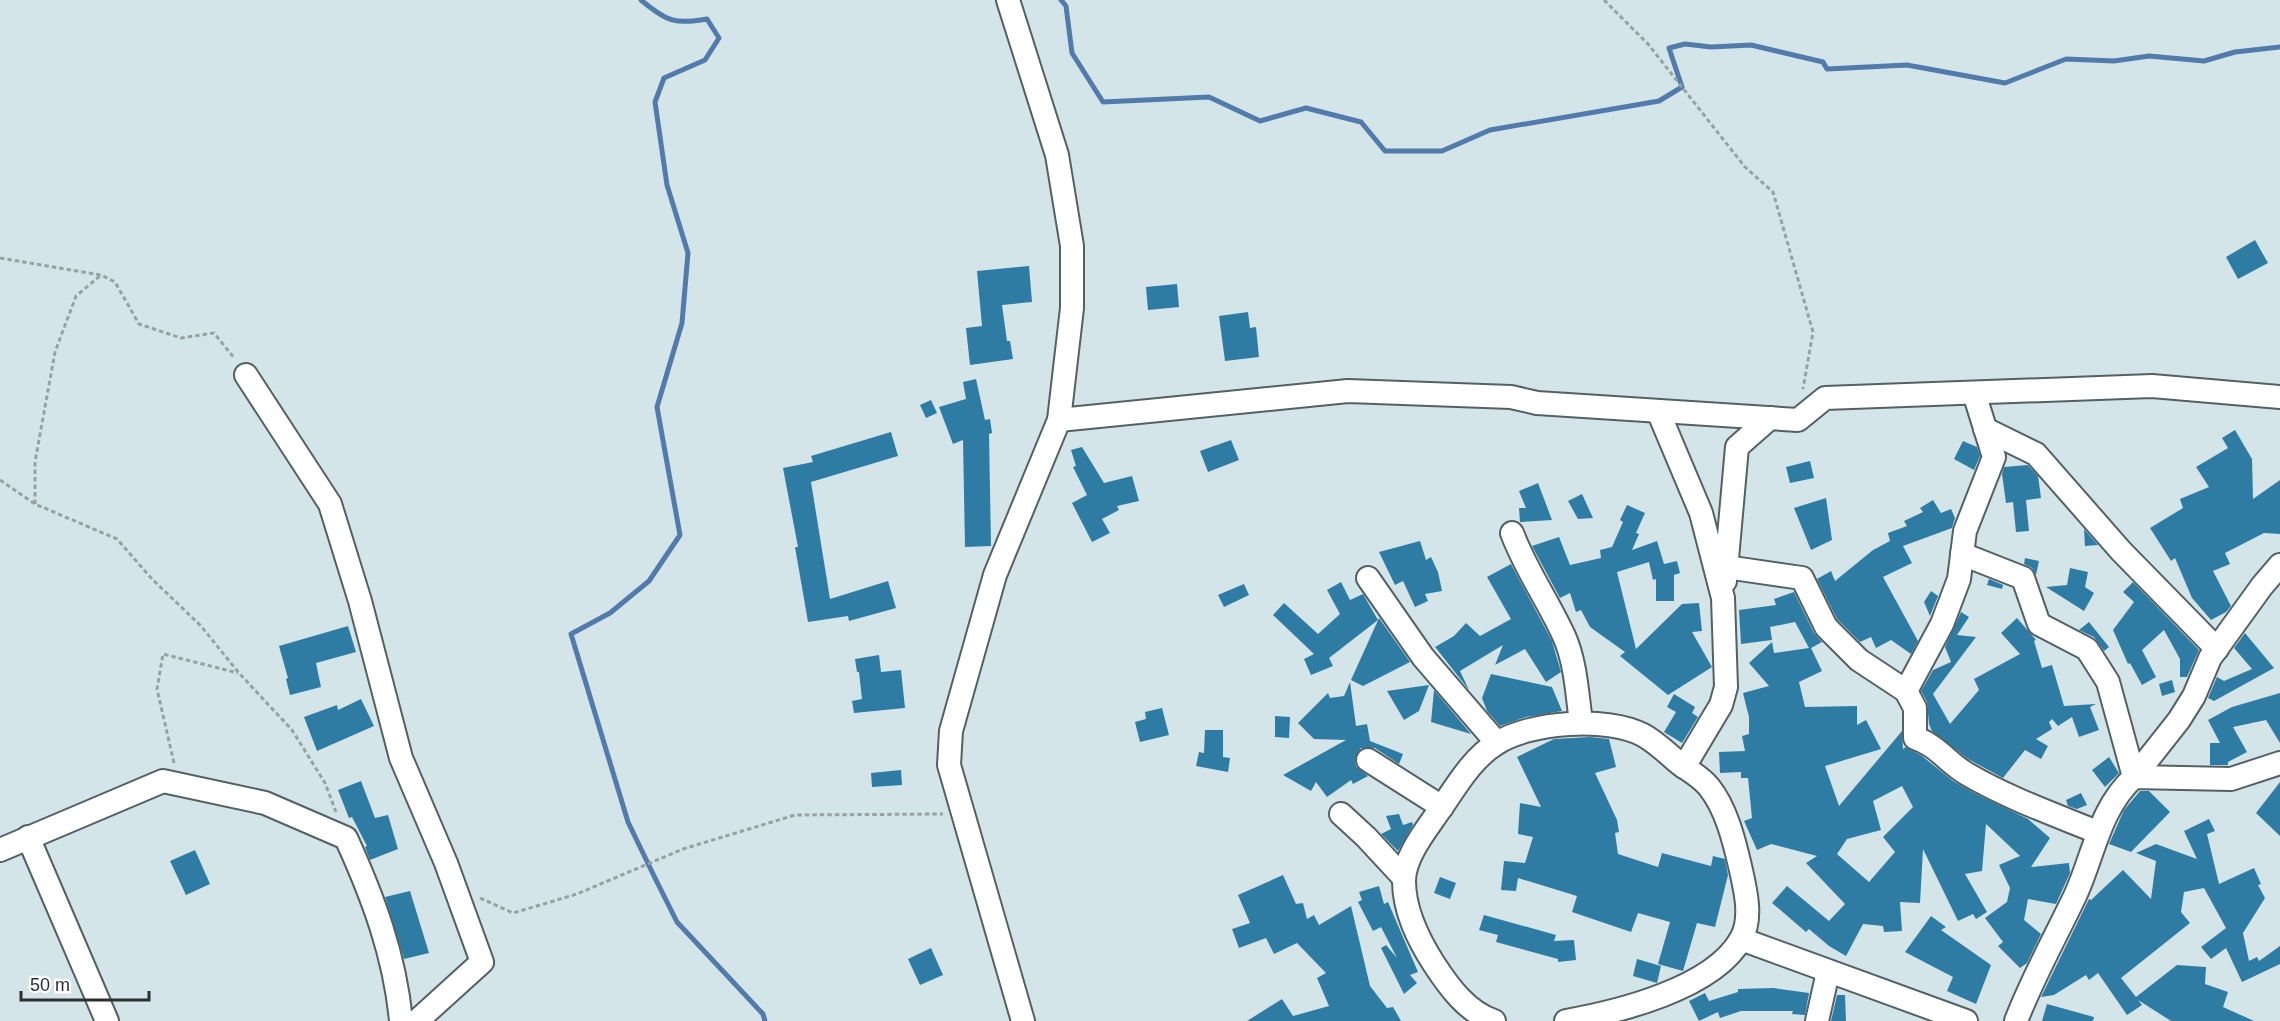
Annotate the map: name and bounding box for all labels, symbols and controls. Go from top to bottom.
scale bar [21,964,148,1002]
text: 50 m [30,975,70,995]

